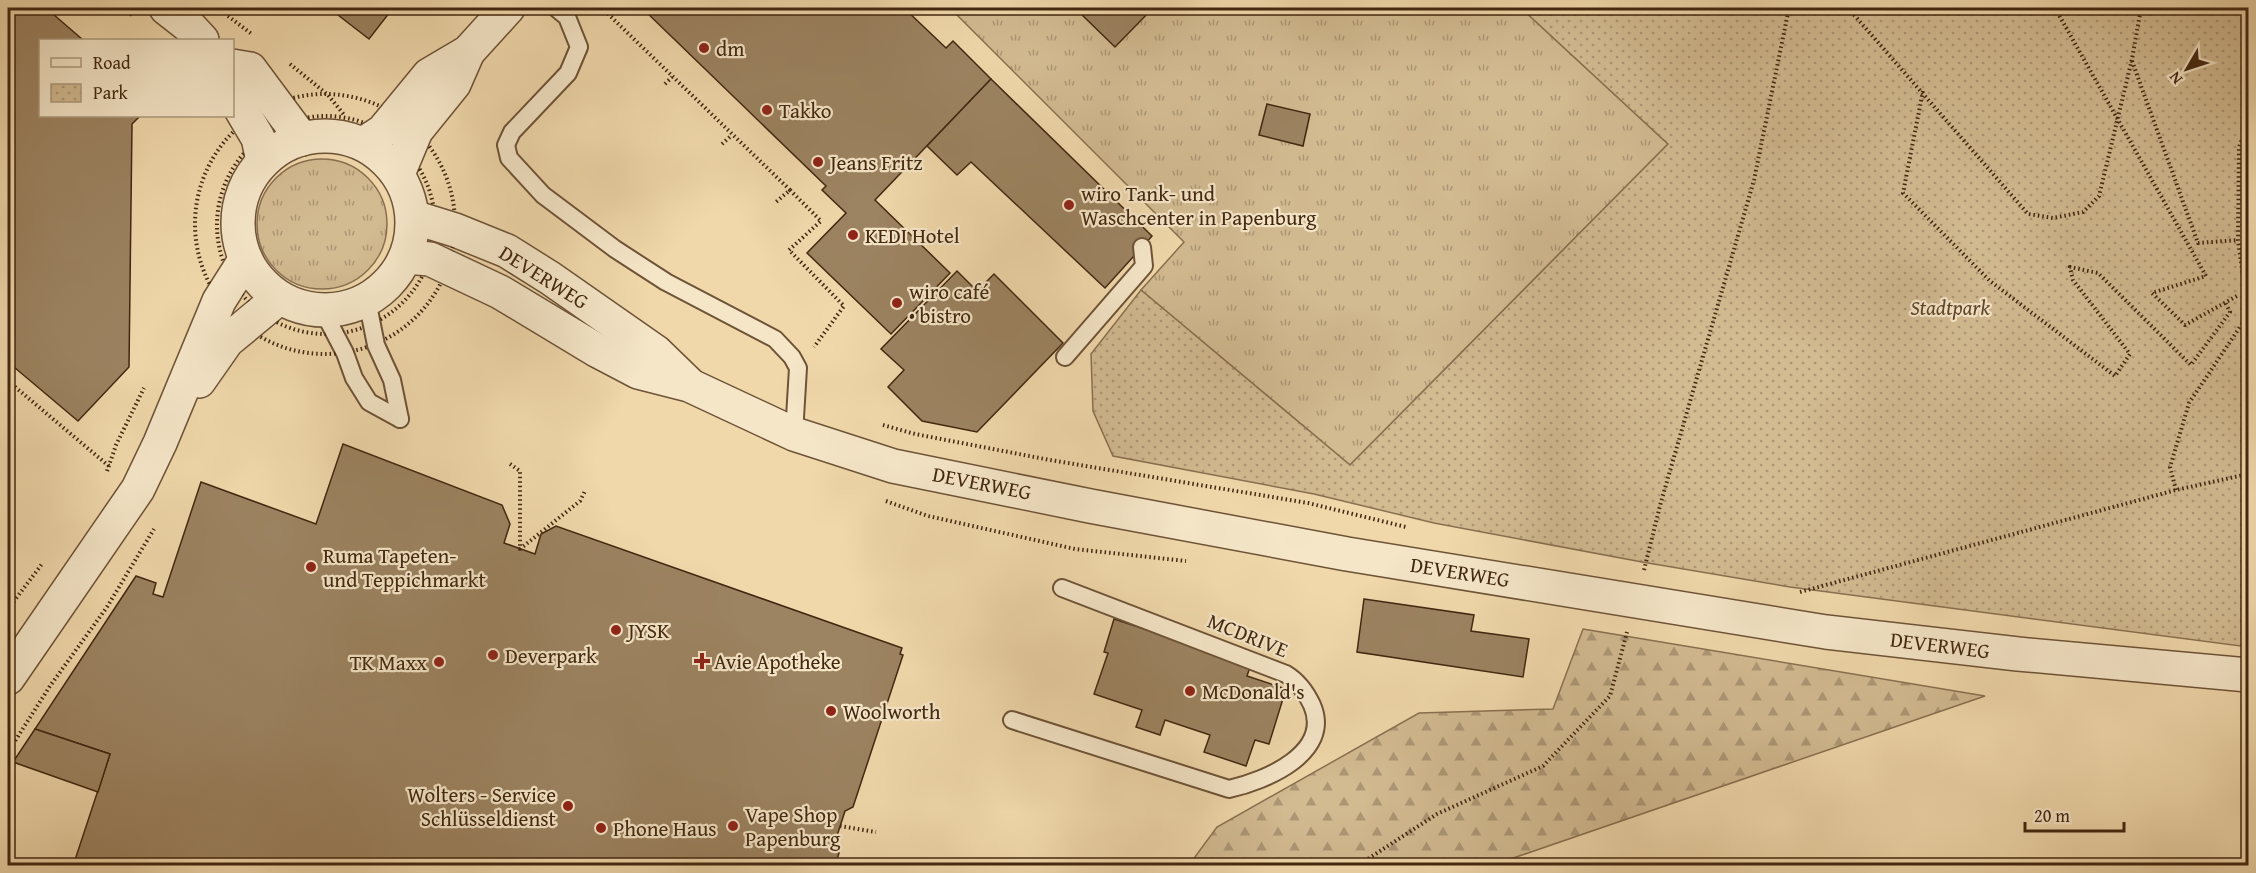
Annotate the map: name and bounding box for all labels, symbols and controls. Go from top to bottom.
place label: dm [716,33,744,64]
legend [39,39,234,117]
north arrow [2157,39,2217,99]
marker: dm [697,41,711,55]
text: Road [93,49,131,76]
text: N [2162,66,2188,90]
text: Park [93,79,129,106]
place label: Takko [779,95,832,126]
marker: Takko [760,103,774,117]
place label: Jeans Fritz [827,147,923,178]
marker: Jeans Fritz [811,155,825,169]
place label: wiro Tank- und Waschcenter in Papenburg [1081,178,1317,233]
marker: wiro Tank- und Waschcenter in Papenburg [1062,198,1076,212]
place label: KEDI Hotel [865,220,960,251]
marker: KEDI Hotel [846,228,860,242]
street label: DEVERWEG [493,237,595,317]
place label: wiro café • bistro [909,276,989,331]
park label: Stadtpark [1910,292,1990,323]
marker: wiro café • bistro [890,296,904,310]
street label: DEVERWEG [930,458,1034,508]
place label: Ruma Tapeten- und Teppichmarkt [323,540,487,595]
street label: DEVERWEG [1408,549,1512,595]
marker: Ruma Tapeten- und Teppichmarkt [304,560,318,574]
street label: MCDRIVE [1203,605,1293,665]
place label: JYSK [625,615,670,646]
marker: JYSK [609,623,623,637]
street label: DEVERWEG [1888,624,1992,666]
place label: Deverpark [505,640,597,671]
place label: Avie Apotheke [714,646,841,677]
place label: TK Maxx [350,647,427,678]
marker: Deverpark [486,648,500,662]
marker: Avie Apotheke [695,654,709,668]
marker: TK Maxx [432,655,446,669]
place label: McDonald's [1202,676,1305,707]
marker: McDonald's [1183,684,1197,698]
place label: Woolworth [843,696,941,727]
marker: Woolworth [824,704,838,718]
place label: Wolters - Service Schlüsseldienst [407,779,557,834]
scale bar [2025,795,2124,833]
marker: Wolters - Service Schlüsseldienst [561,799,575,813]
place label: Vape Shop Papenburg [745,799,841,854]
text: 20 m [2034,802,2070,829]
place label: Phone Haus [613,813,717,844]
marker: Vape Shop Papenburg [726,819,740,833]
marker: Phone Haus [594,821,608,835]

